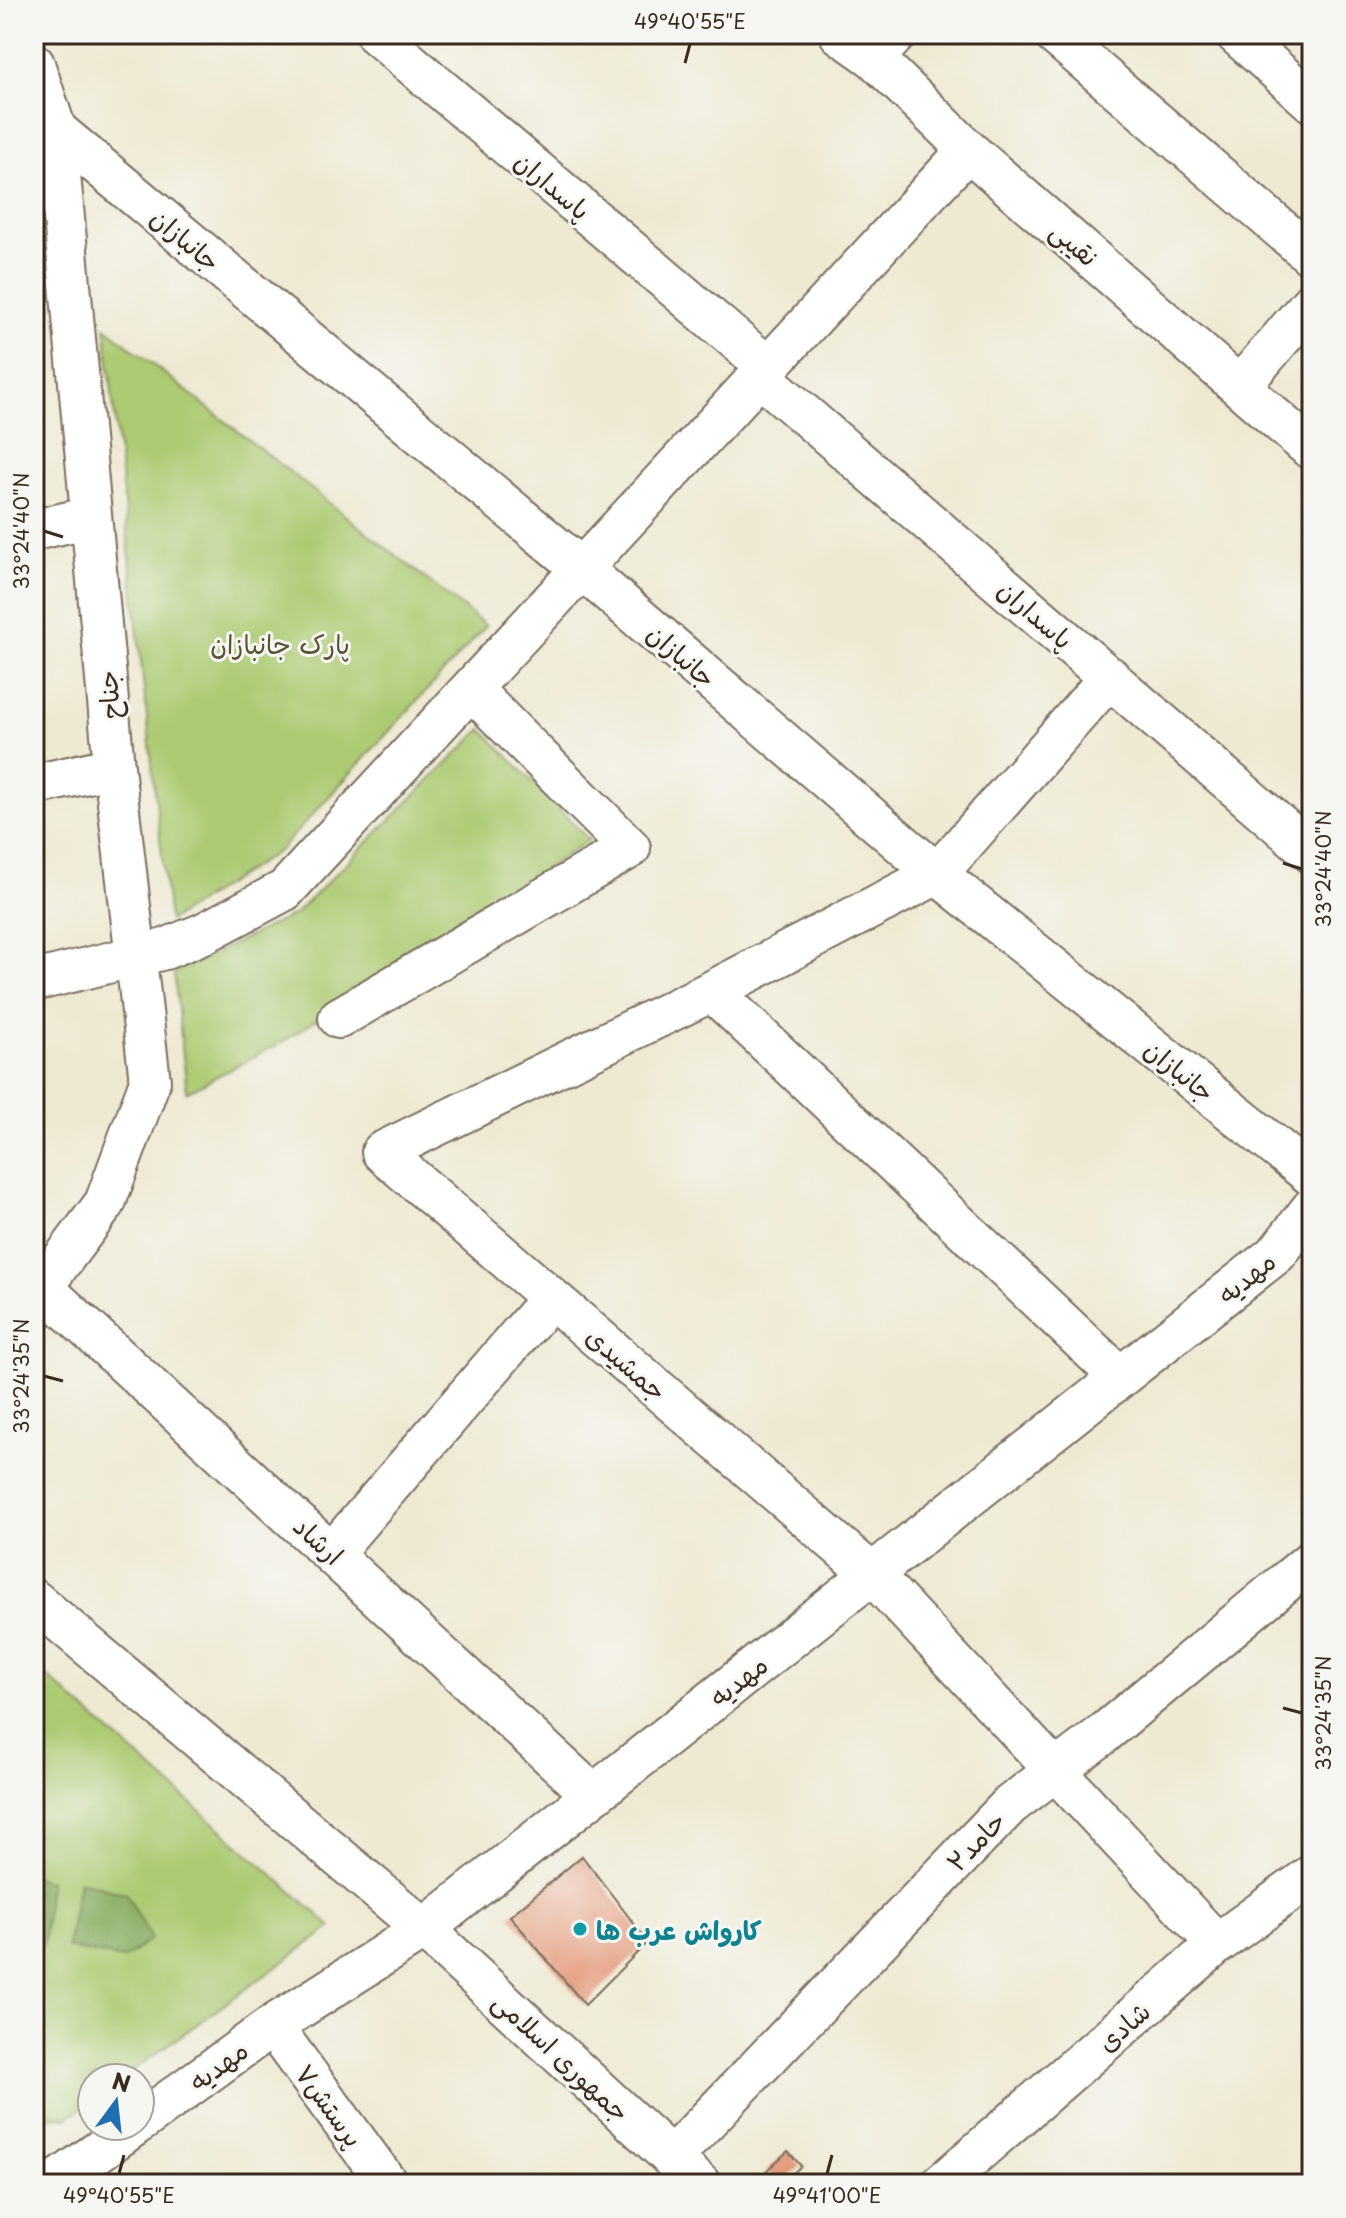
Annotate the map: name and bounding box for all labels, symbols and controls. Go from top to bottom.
text: 49°40'55"E [634,6,746,36]
street label: پاسداران [506,142,600,228]
street label: جانبازان [143,198,229,280]
street label: نقیبی [1042,211,1108,275]
text: 33°24'40"N [6,472,36,590]
street label: پاسداران [990,570,1082,658]
street label: جانبازان [639,614,725,696]
park label: پارک جانبازان [210,624,350,663]
street label: جناح [86,669,130,721]
text: 33°24'40"N [1308,810,1338,928]
street label: جانبازان [1136,1029,1224,1111]
street label: مهدیه [1209,1241,1283,1313]
street label: جمشیدی [578,1317,676,1409]
text: 33°24'35"N [6,1318,36,1434]
street label: ارشاد [285,1507,353,1573]
street label: مهدیه [700,1645,776,1715]
text: 33°24'35"N [1308,1655,1338,1771]
street label: حامد۲ [937,1802,1013,1880]
place label: کارواش عرب ها [596,1910,762,1949]
marker: کارواش عرب ها [571,1920,589,1938]
street label: جمهوری اسلامی [485,1982,639,2130]
street label: شادی [1088,1992,1158,2060]
street label: مهدیه [180,2030,256,2100]
street label: پرستش۷ [286,2055,374,2155]
north arrow [76,2062,156,2142]
text: N [109,2063,134,2099]
text: 49°40'55"E [63,2180,175,2210]
text: 49°41'00"E [773,2180,881,2210]

